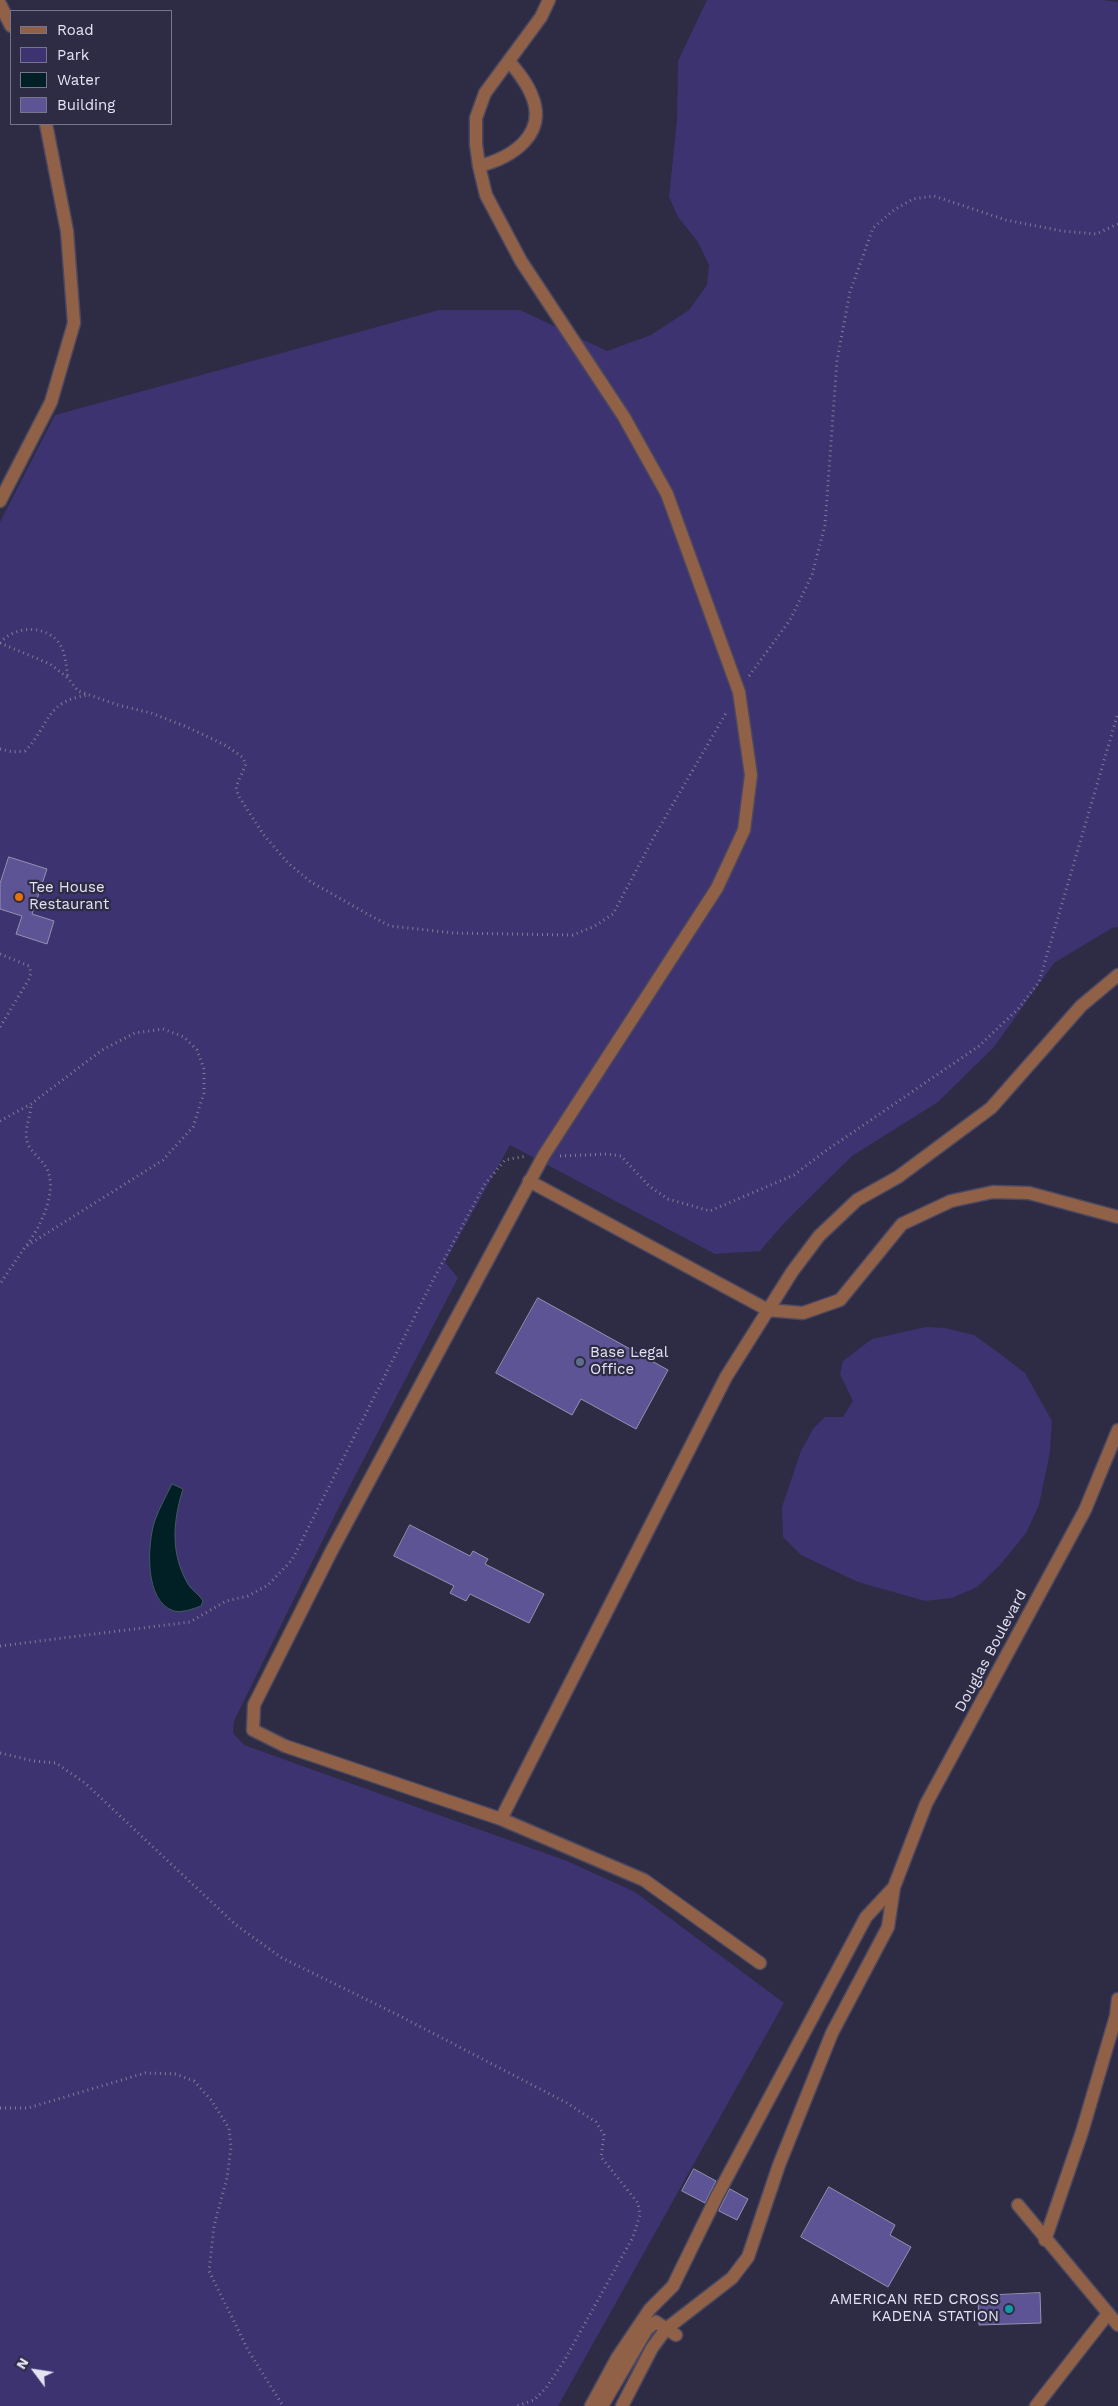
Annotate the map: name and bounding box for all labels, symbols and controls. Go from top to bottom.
legend [10,10,172,125]
text: Road [57,21,94,39]
text: Park [57,46,89,64]
text: Water [57,71,100,89]
text: Building [57,96,115,114]
place label: Tee House Restaurant [29,879,109,914]
marker: Tee House Restaurant [13,891,25,903]
place label: Base Legal Office [590,1344,668,1379]
marker: Base Legal Office [574,1356,586,1368]
street label: Douglas Boulevard [951,1587,1031,1715]
place label: AMERICAN RED CROSS KADENA STATION [830,2291,999,2326]
marker: AMERICAN RED CROSS KADENA STATION [1003,2303,1015,2315]
north arrow [10,2346,60,2396]
text: N [13,2355,32,2372]

